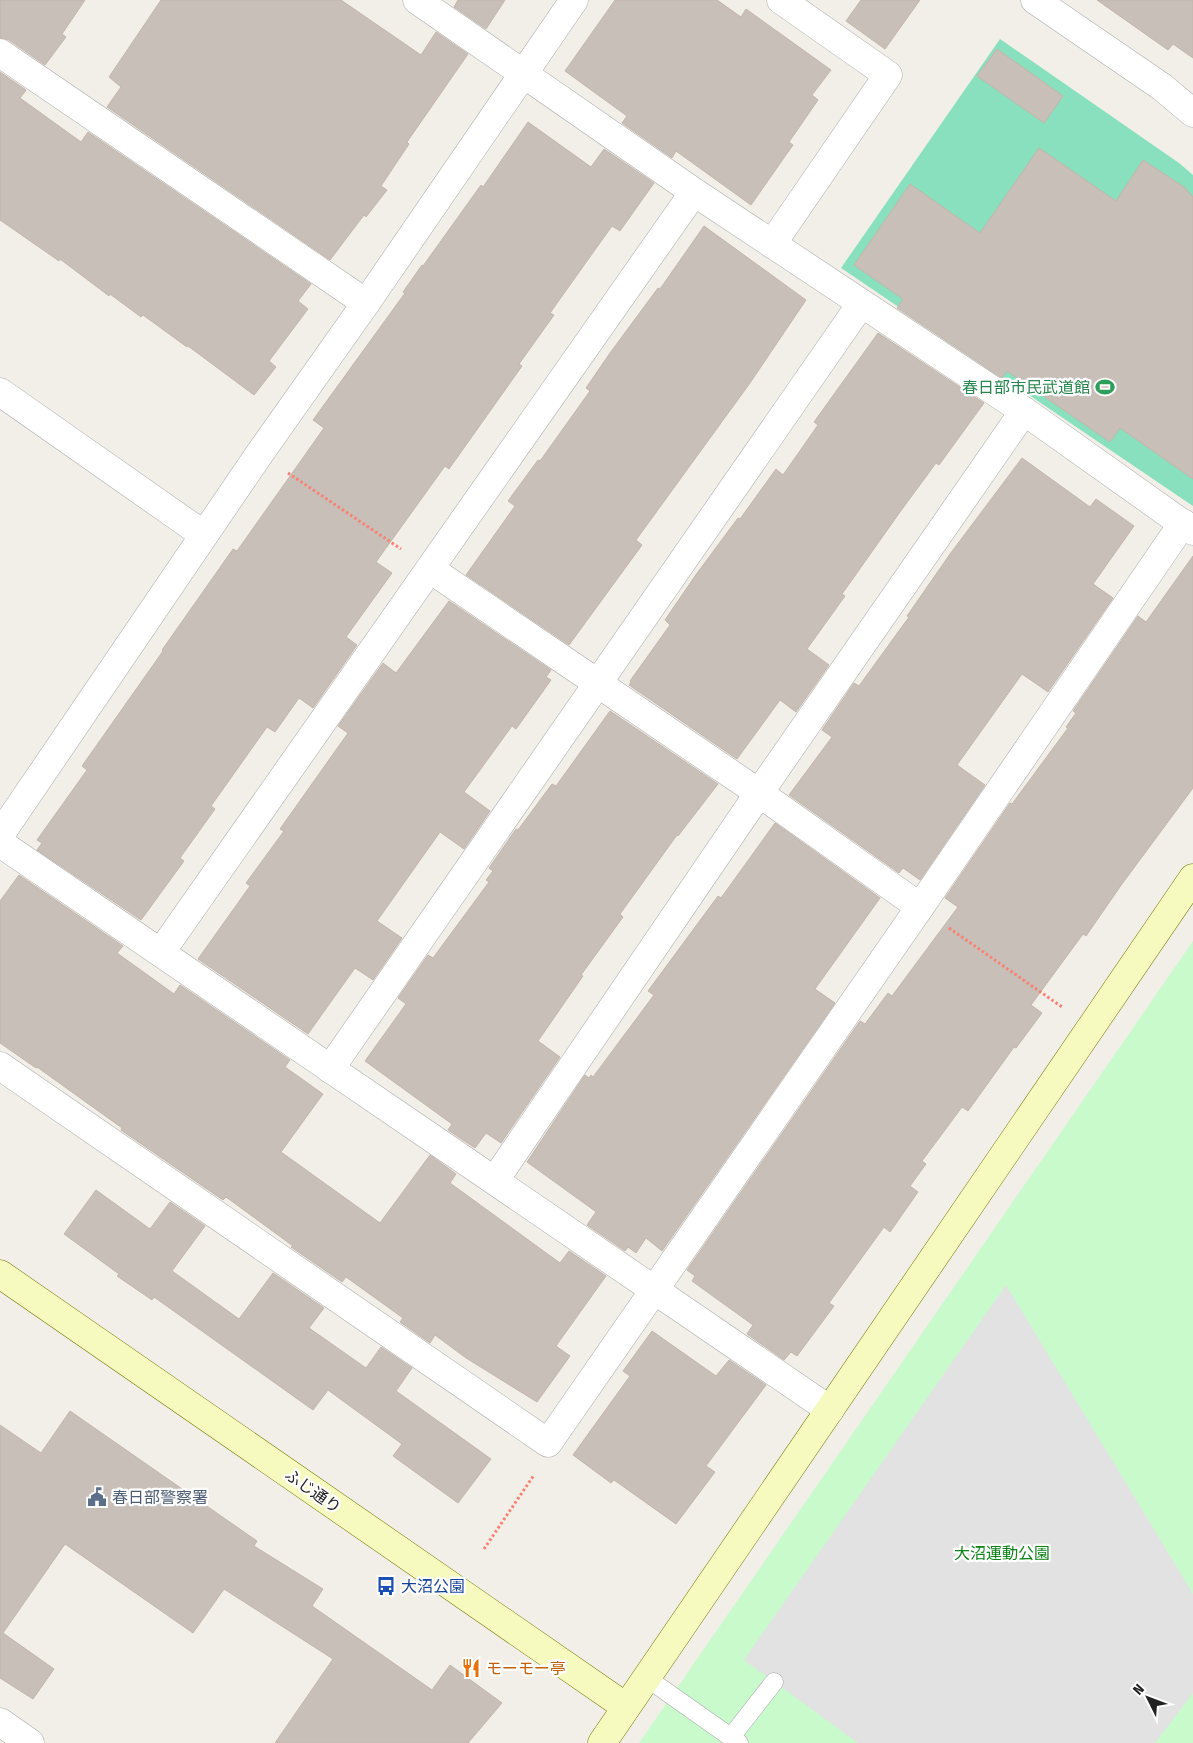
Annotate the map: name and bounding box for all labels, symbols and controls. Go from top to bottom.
sports icon: 春日部市民武道館 [1094,376,1116,398]
place label: 春日部市民武道館 [962,378,1090,397]
street label: ふじ通り [281,1465,345,1517]
public building icon: 春日部警察署 [86,1486,108,1508]
place label: 春日部警察署 [112,1488,208,1507]
park label: 大沼運動公園 [954,1544,1050,1563]
bus stop icon: 大沼公園 [375,1575,397,1597]
place label: 大沼公園 [401,1577,465,1596]
restaurant icon: モーモー亭 [460,1657,482,1679]
place label: モーモー亭 [486,1659,566,1678]
north arrow [1123,1673,1173,1723]
text: N [1130,1681,1148,1698]

